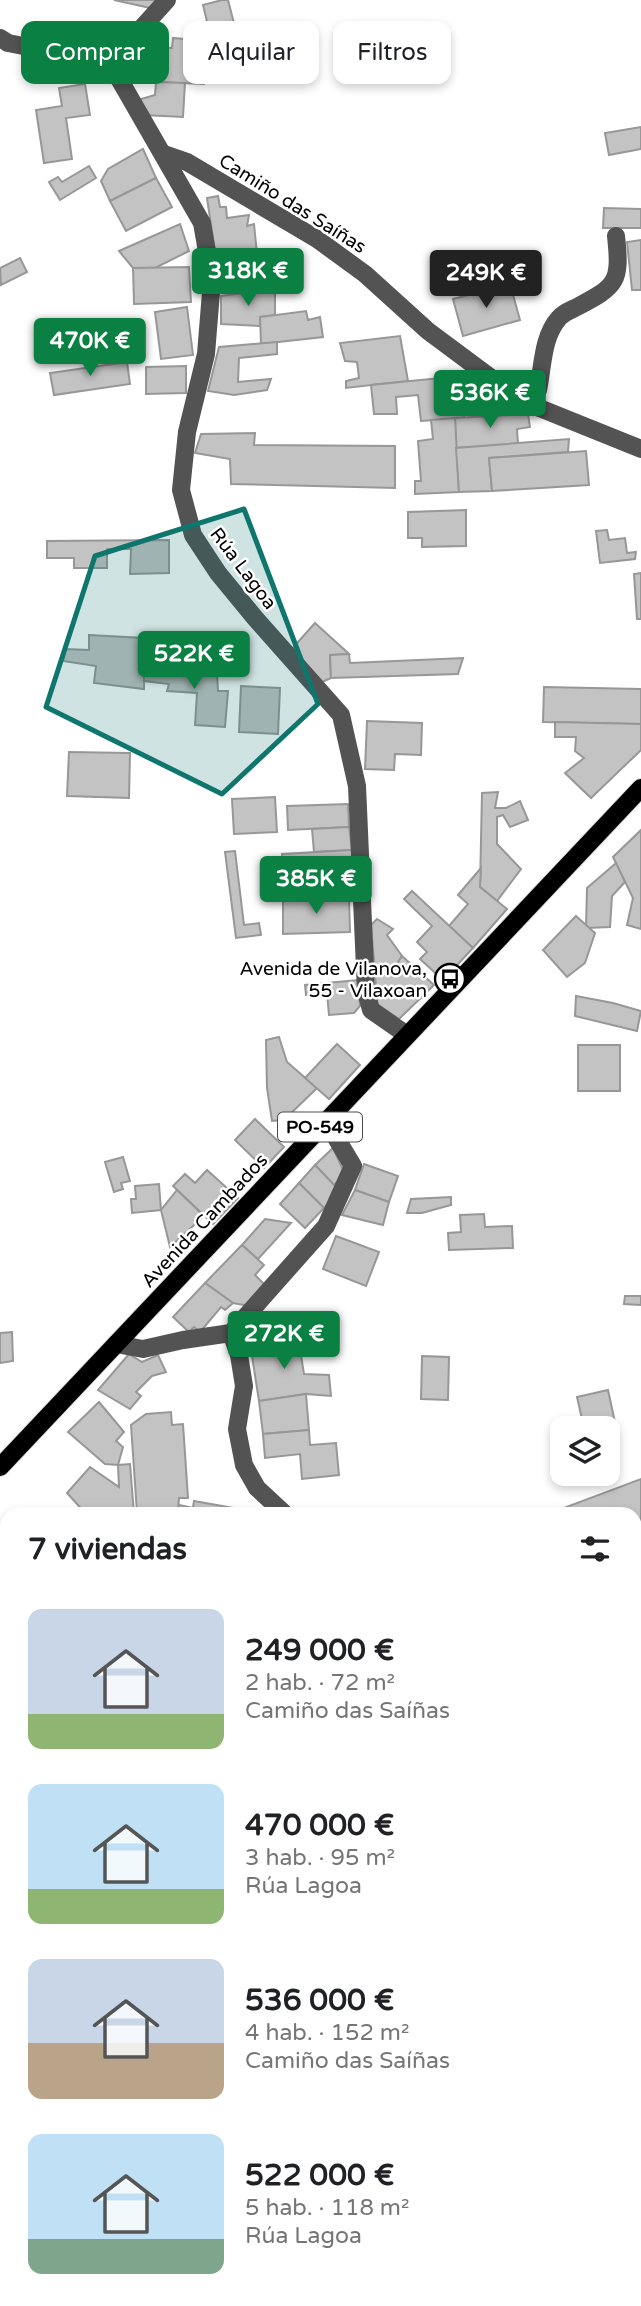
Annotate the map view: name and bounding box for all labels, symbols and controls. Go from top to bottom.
chip: Comprar [21,21,169,84]
chip: Alquilar [183,21,319,84]
chip: Filtros [333,21,451,84]
street label: Camiño das Saíñas [215,150,370,258]
pin: 318K € [191,248,305,308]
pin: 249K € [429,250,543,310]
text: 318K € [208,257,288,285]
text: 249K € [446,259,526,287]
pin: 470K € [33,318,147,378]
text: 470K € [50,327,130,355]
pin: 536K € [433,370,547,430]
text: 536K € [450,379,530,407]
street label: Rúa Lagoa [205,523,281,614]
pin: 522K € [137,632,251,691]
text: 522K € [154,640,234,668]
pin: 385K € [259,856,373,916]
text: 385K € [276,865,356,893]
place label: Avenida de Vilanova, 55 - Vilaxoan [240,958,427,1002]
bus stop icon: Avenida de Vilanova, 55 - Vilaxoan [433,962,467,996]
road number: PO-549 [278,1112,362,1142]
street label: Avenida Cambados [137,1149,272,1292]
pin: 272K € [227,1312,341,1371]
text: 272K € [244,1320,324,1348]
map controls [550,1416,620,1486]
button: layers [550,1416,620,1486]
icon: filters [576,1530,614,1568]
text: 7 viviendas [28,1531,187,1568]
text: 249 000 € [245,1632,394,1669]
icon: home [84,1637,168,1721]
text: 2 hab. · 72 m² [245,1669,395,1697]
text: Camiño das Saíñas [245,1697,450,1725]
text: 470 000 € [245,1807,394,1844]
icon: home [84,1812,168,1896]
text: 3 hab. · 95 m² [245,1844,395,1872]
text: Rúa Lagoa [245,1872,362,1900]
text: 536 000 € [245,1982,394,2019]
icon: home [84,1987,168,2071]
text: 4 hab. · 152 m² [245,2019,410,2047]
text: Camiño das Saíñas [245,2047,450,2075]
text: 522 000 € [245,2157,394,2194]
icon: home [84,2162,168,2246]
text: 5 hab. · 118 m² [245,2194,410,2222]
text: Rúa Lagoa [245,2222,362,2250]

